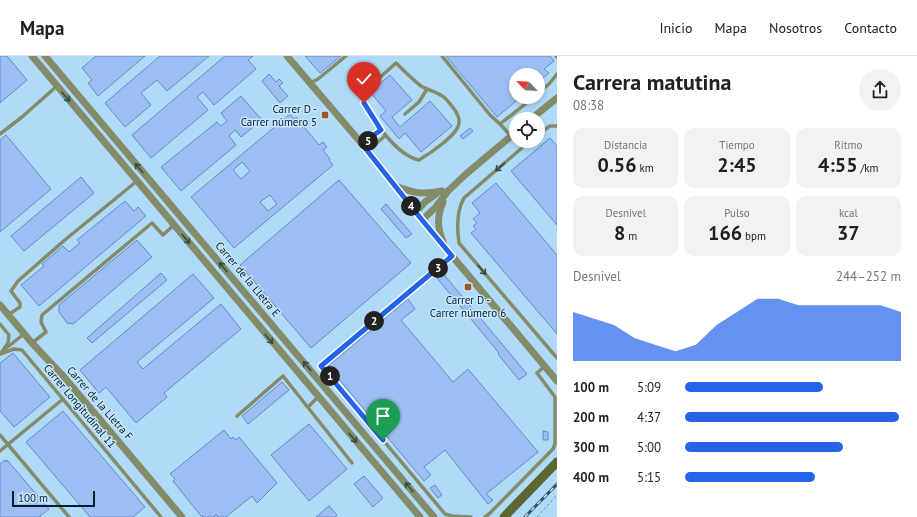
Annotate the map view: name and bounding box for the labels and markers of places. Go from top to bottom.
pin [347,62,381,103]
place label: Carrer D - Carrer número 5 [241,102,317,129]
marker: Carrer D - Carrer número 5 [320,110,330,120]
pin: 5 [358,131,378,151]
pin: 4 [401,196,421,216]
pin: 3 [428,258,448,278]
marker: Carrer D - Carrer número 6 [463,282,473,292]
place label: Carrer D - Carrer número 6 [430,293,506,320]
pin: 2 [364,311,384,331]
pin: 1 [320,366,340,386]
pin [366,399,400,440]

